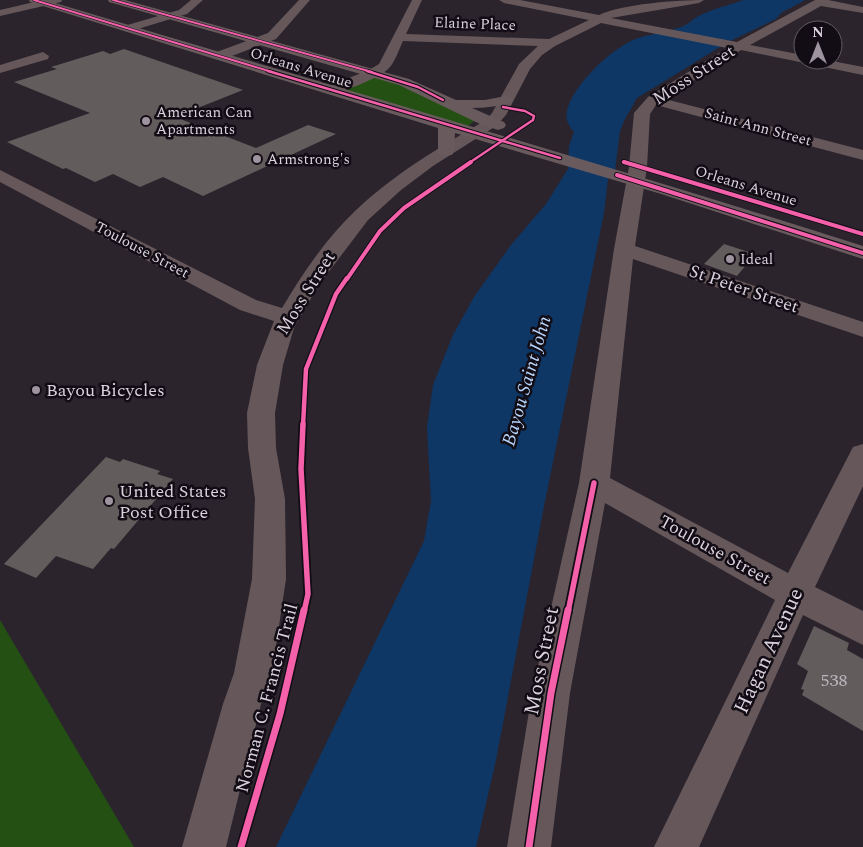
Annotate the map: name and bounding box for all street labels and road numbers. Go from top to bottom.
street label: Elaine Place [434,11,516,37]
street label: Moss Street [647,38,741,112]
street label: Orleans Avenue [247,42,355,94]
street label: Saint Ann Street [702,102,814,152]
street label: Orleans Avenue [692,160,800,212]
street label: Toulouse Street [91,216,193,284]
street label: Moss Street [270,246,342,340]
street label: St Peter Street [686,258,802,320]
street label: Toulouse Street [654,508,776,592]
street label: Hagan Avenue [726,583,812,719]
street label: Norman C. Francis Trail [229,600,305,796]
street label: Moss Street [516,604,568,718]

